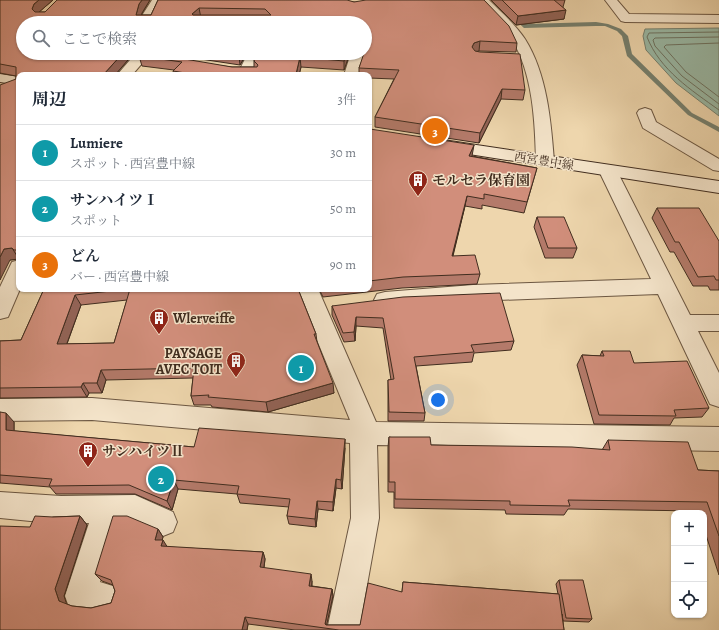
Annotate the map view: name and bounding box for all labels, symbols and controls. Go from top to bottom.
search box [16,16,372,60]
icon: search [30,27,52,49]
text: ここで検索 [62,29,137,49]
text: 周辺 [32,88,66,111]
text: 3件 [338,91,356,108]
pin: 3 [422,116,448,146]
text: Lumiere [70,133,123,153]
text: 1 [43,144,47,161]
text: 30 m [330,144,356,161]
street label: 西宮豊中線 [513,148,575,174]
text: スポット · 西宮豊中線 [70,155,195,172]
building icon: モルセラ保育園 [407,169,429,197]
place label: モルセラ保育園 [432,171,530,190]
text: サンハイツⅠ [70,190,158,210]
text: 2 [42,200,48,217]
text: 50 m [330,200,356,217]
text: スポット [70,212,122,229]
text: どん [70,246,100,266]
text: 3 [42,256,48,273]
text: 90 m [330,256,356,273]
text: バー · 西宮豊中線 [70,268,169,285]
building icon: Wlerveiffe [148,307,170,335]
place label: Wlerveiffe [172,309,236,328]
place label: PAYSAGE AVEC TOIT [155,344,222,379]
building icon: PAYSAGE AVEC TOIT [225,350,247,378]
pin: 1 [288,353,314,383]
your location [428,390,448,410]
building icon: サンハイツⅡ [77,440,99,468]
place label: サンハイツⅡ [102,442,184,461]
pin: 2 [148,464,174,494]
map controls [671,510,707,618]
button: + [671,510,707,546]
button: − [671,546,707,582]
button: locate [671,582,707,618]

